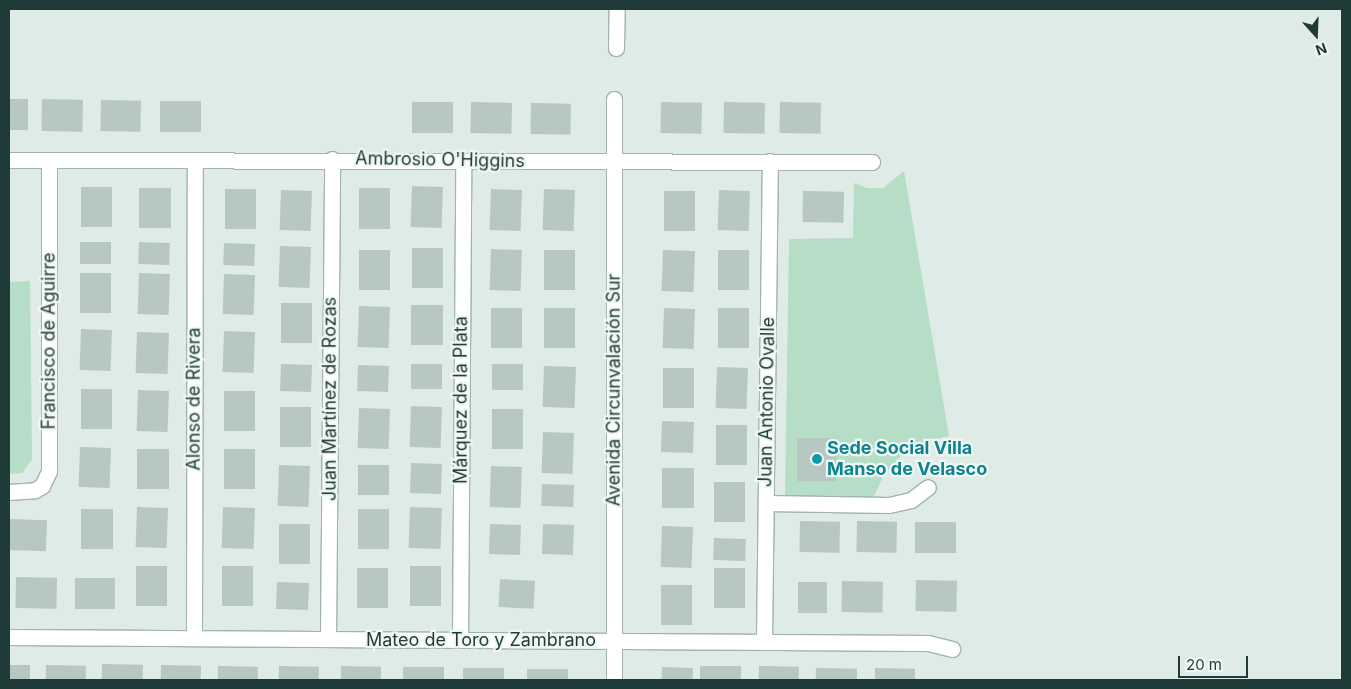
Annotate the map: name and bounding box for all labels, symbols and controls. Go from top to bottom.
north arrow [1291,10,1341,60]
text: N [1313,40,1329,59]
street label: Ambrosio O'Higgins [355,148,525,172]
street label: Francisco de Aguirre [38,253,60,429]
street label: Avenida Circunvalación Sur [603,274,625,506]
street label: Juan Martínez de Rozas [319,297,341,501]
street label: Márquez de la Plata [450,316,472,484]
street label: Juan Antonio Ovalle [755,317,779,487]
street label: Alonso de Rivera [183,327,205,471]
place label: Sede Social Villa Manso de Velasco [827,438,987,480]
marker: Sede Social Villa Manso de Velasco [811,453,823,465]
street label: Mateo de Toro y Zambrano [366,629,596,651]
scale bar [1181,646,1251,678]
text: 20 m [1186,655,1222,674]

